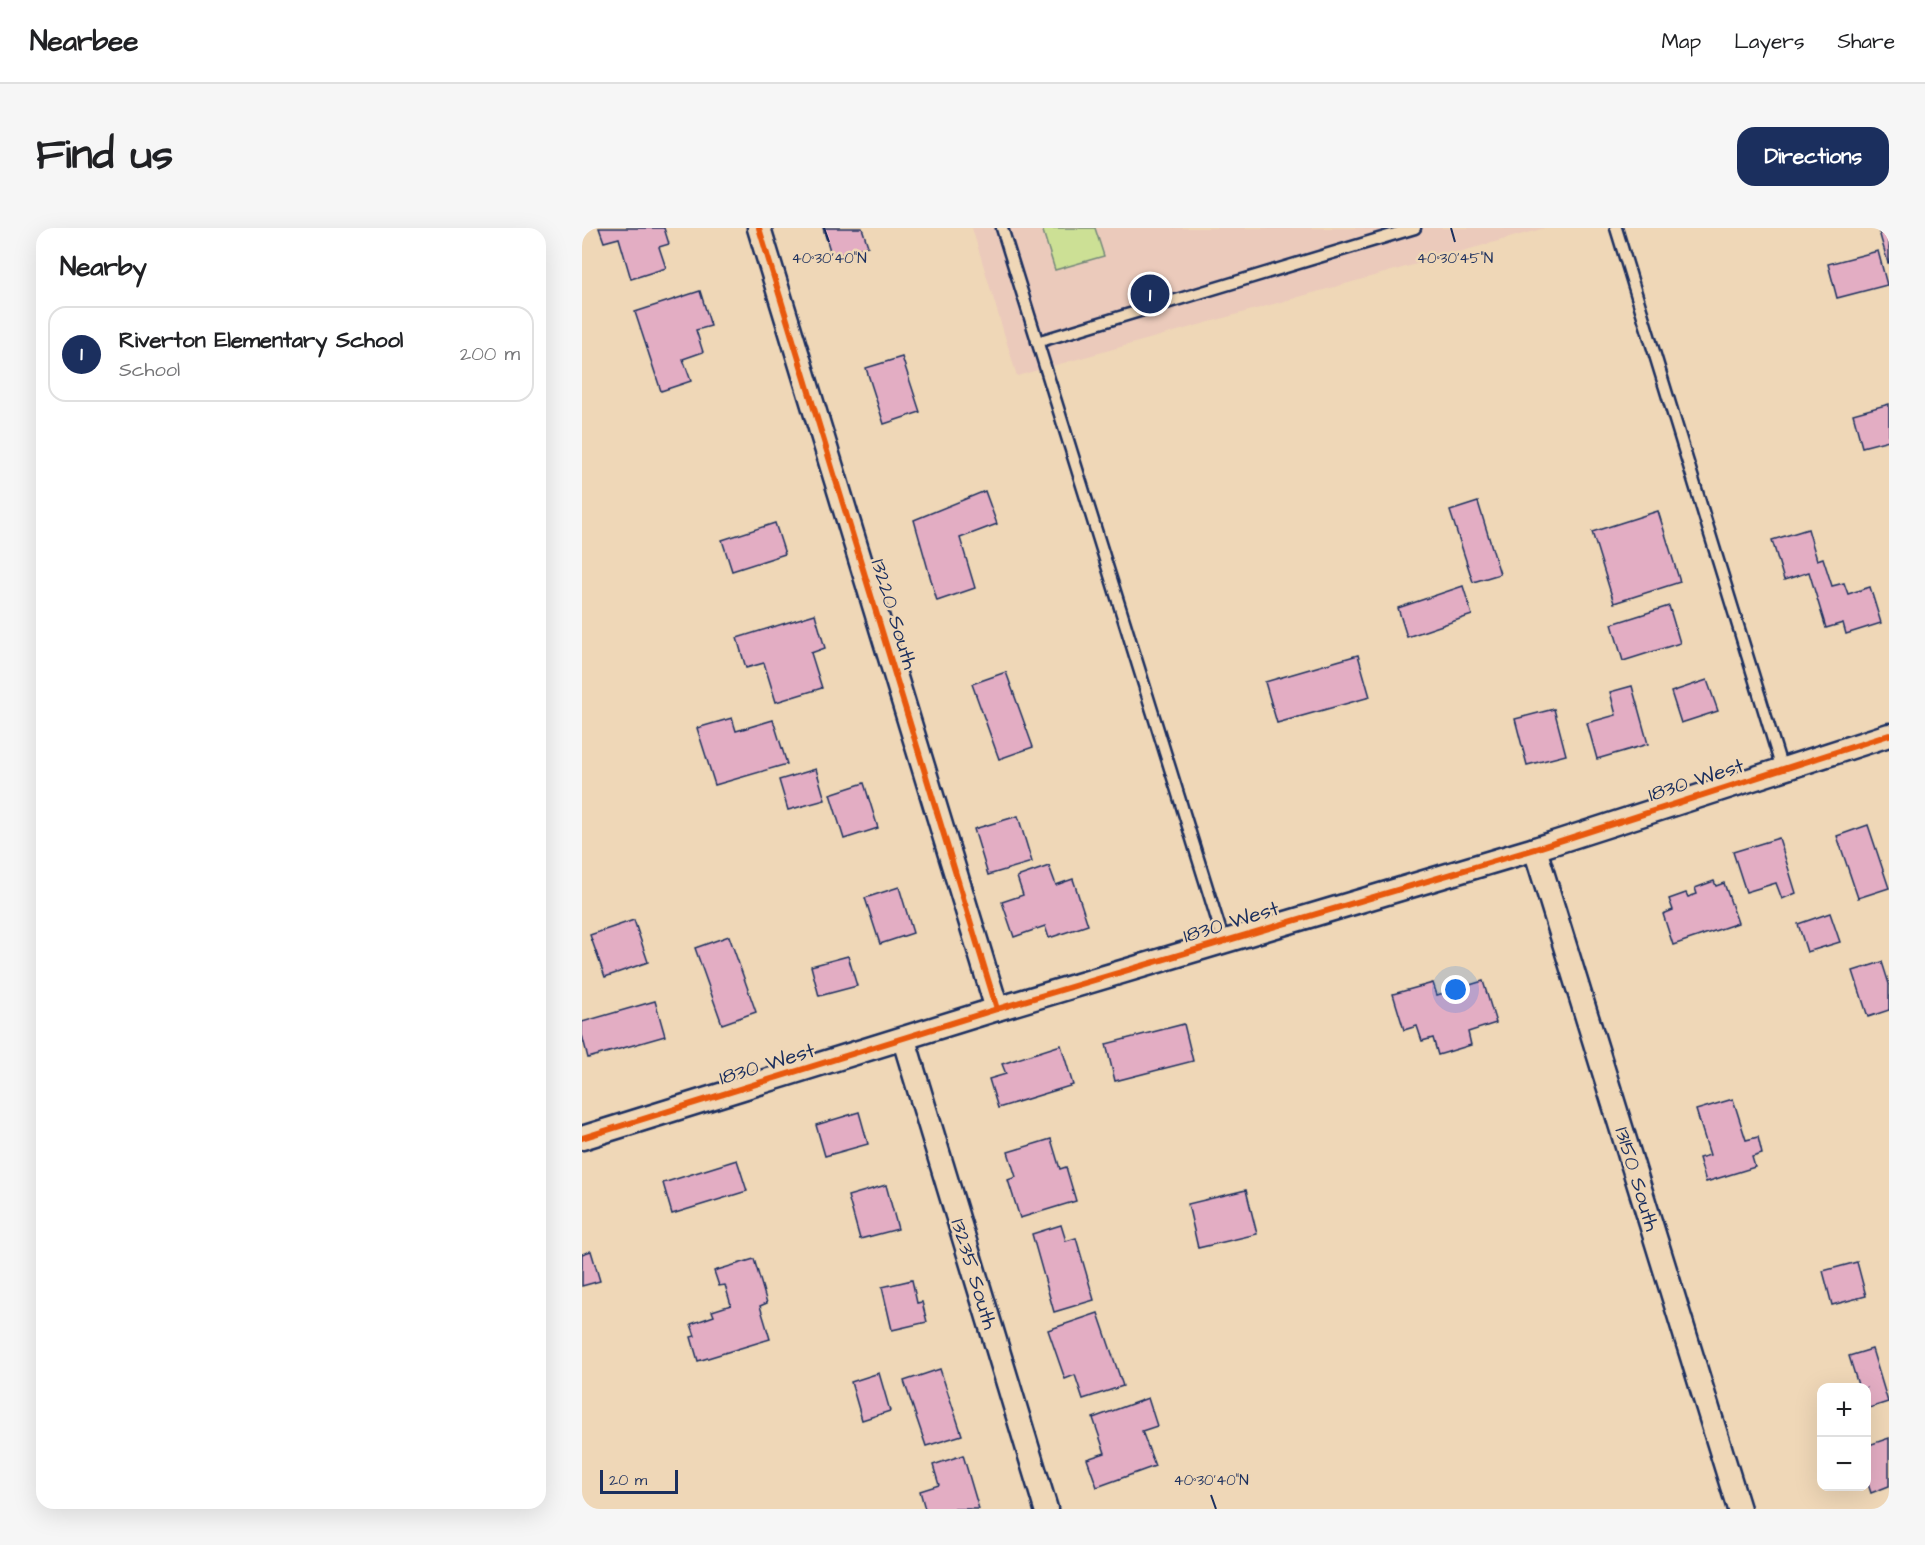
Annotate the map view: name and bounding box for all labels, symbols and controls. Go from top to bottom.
text: Nearbee [30,22,138,61]
text: Map [1661,27,1701,56]
text: Layers [1734,27,1804,56]
text: Share [1837,27,1895,56]
text: Find us [36,127,173,185]
button: Directions [1737,127,1889,186]
text: 40°30'40"N [791,248,867,269]
text: 40°30'45"N [1417,248,1493,269]
text: Nearby [60,249,147,285]
pin: 1 [1130,272,1170,316]
text: Riverton Elementary School [119,325,403,356]
text: 1 [80,340,83,368]
text: 200 m [460,340,520,368]
text: School [119,356,180,384]
street label: 13220 South [863,555,925,673]
street label: 1830 West [1645,751,1748,809]
street label: 1830 West [1180,894,1283,950]
your location [1441,975,1470,1004]
street label: 1830 West [716,1036,819,1092]
street label: 13150 South [1607,1123,1667,1235]
street label: 13235 South [943,1215,1005,1333]
map controls [1817,1383,1871,1491]
button: + [1817,1383,1871,1437]
button: − [1817,1437,1871,1491]
scale bar [600,1467,678,1494]
text: 20 m [609,1469,647,1491]
text: 40°30'40"N [1173,1470,1249,1491]

